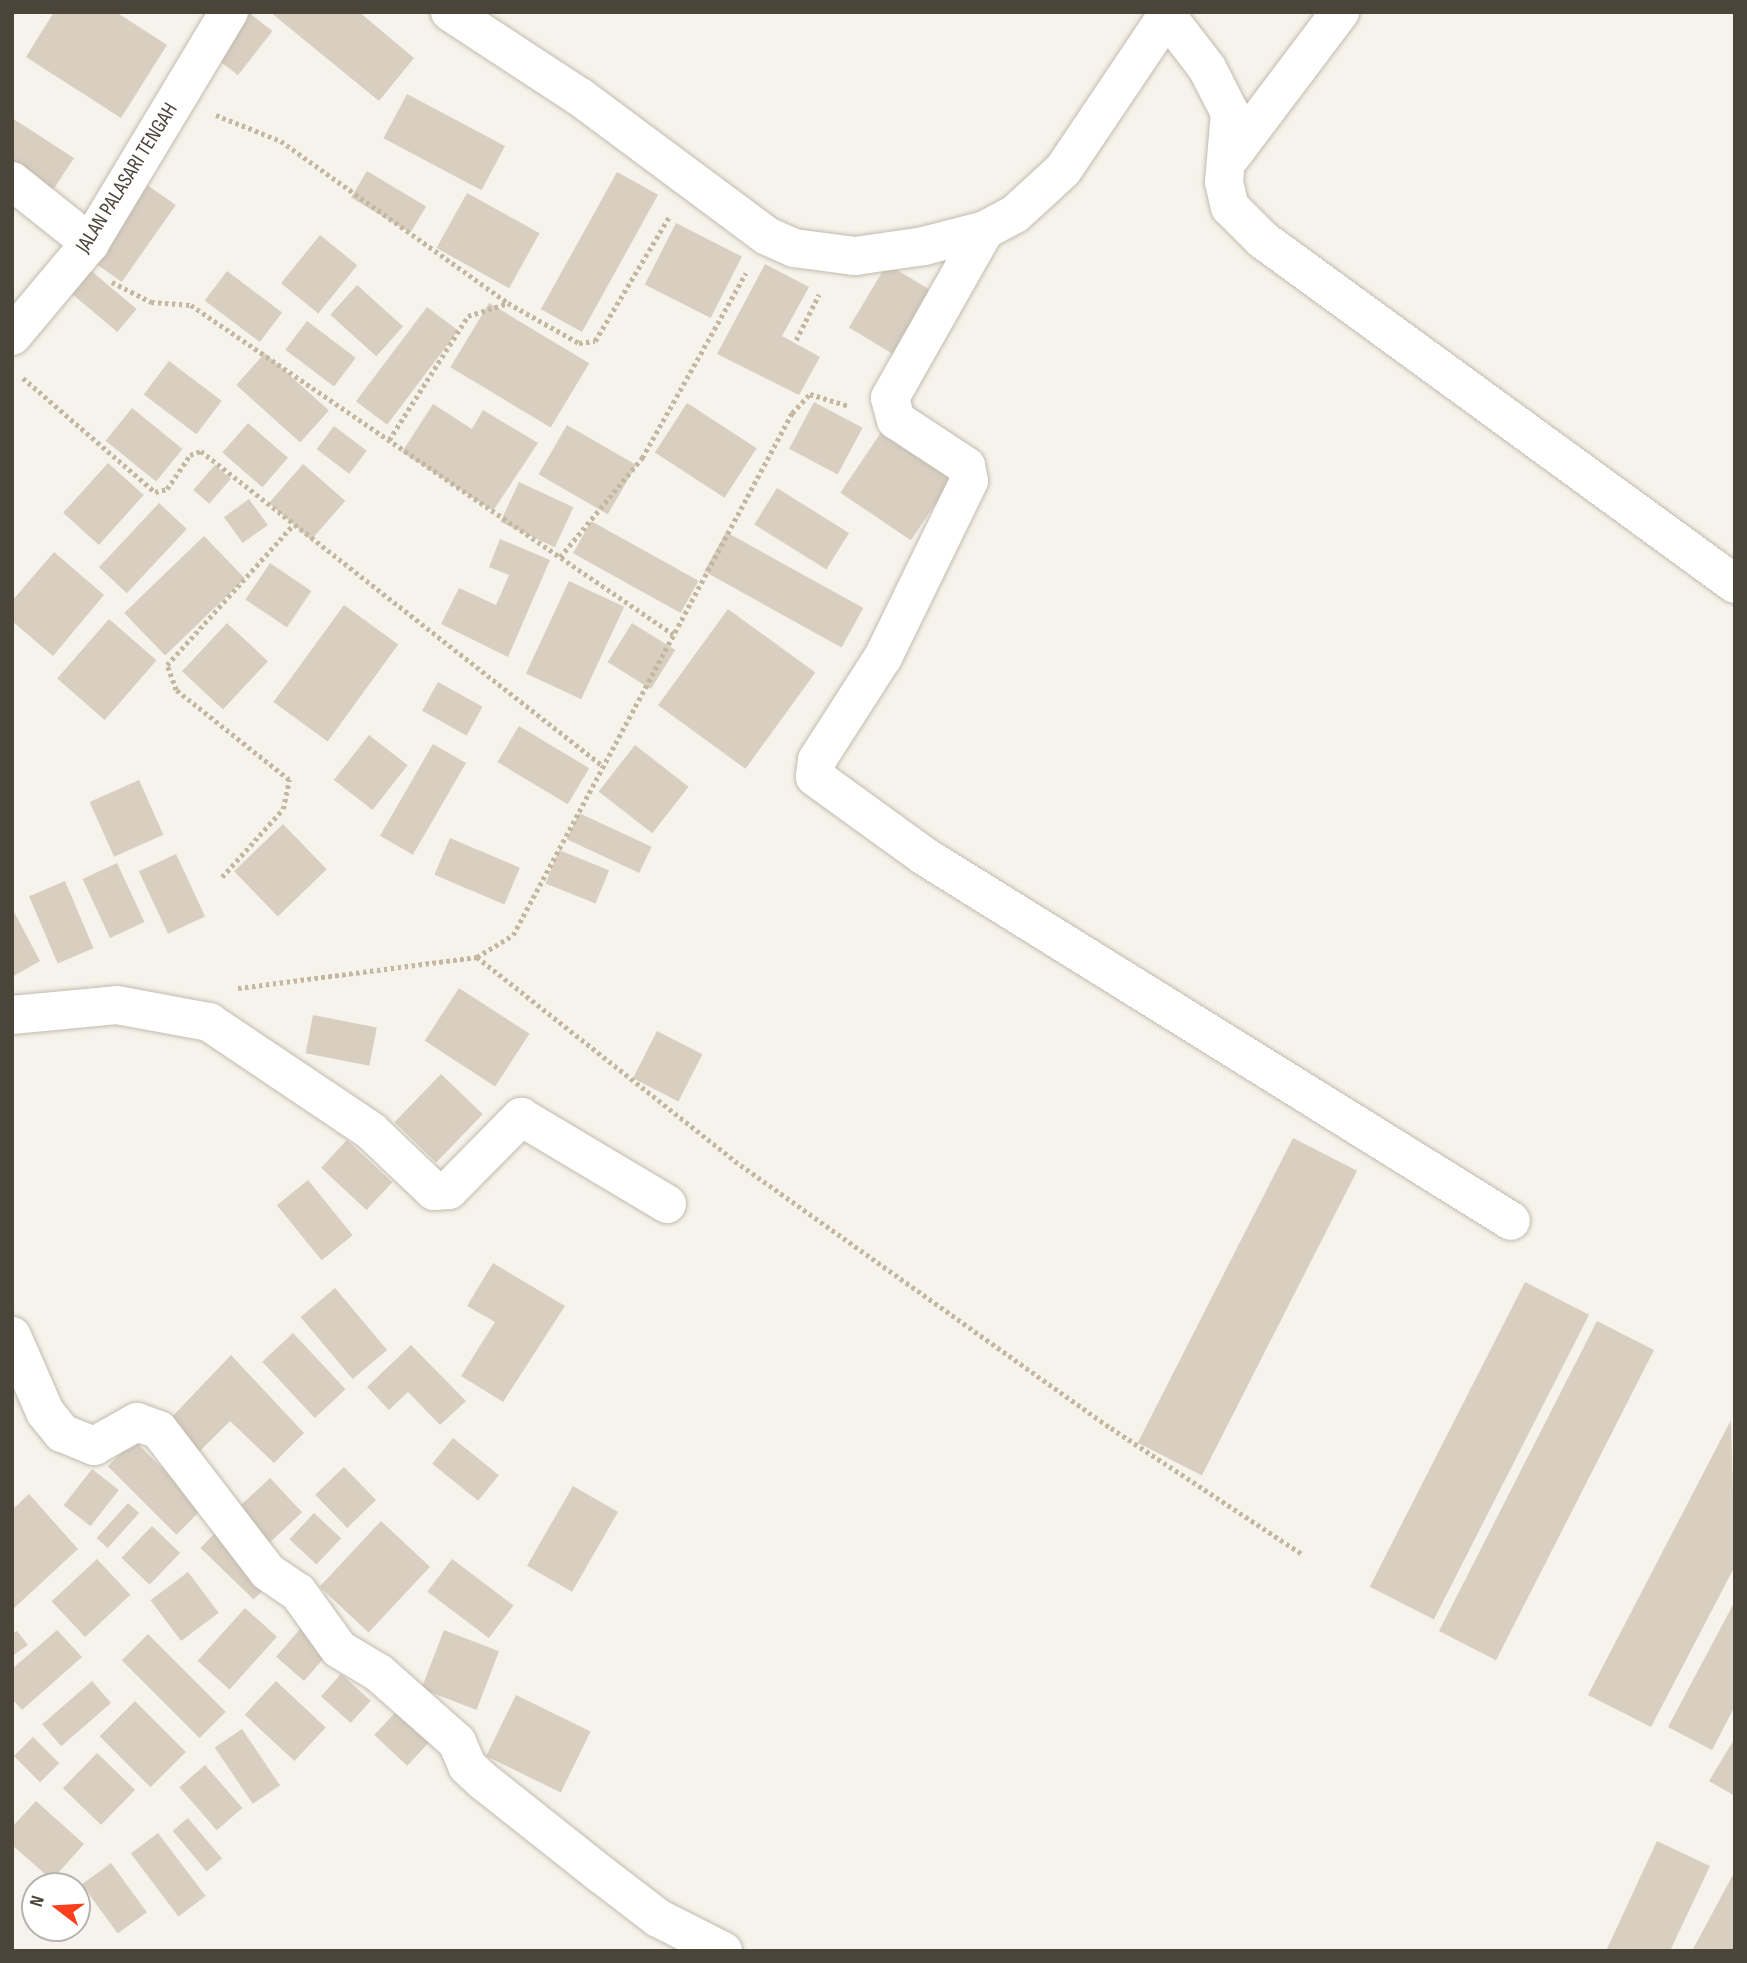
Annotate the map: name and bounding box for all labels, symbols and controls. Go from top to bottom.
street label: JALAN PALASARI TENGAH [71,98,183,258]
north arrow [21,1872,91,1942]
text: N [25,1893,50,1910]

